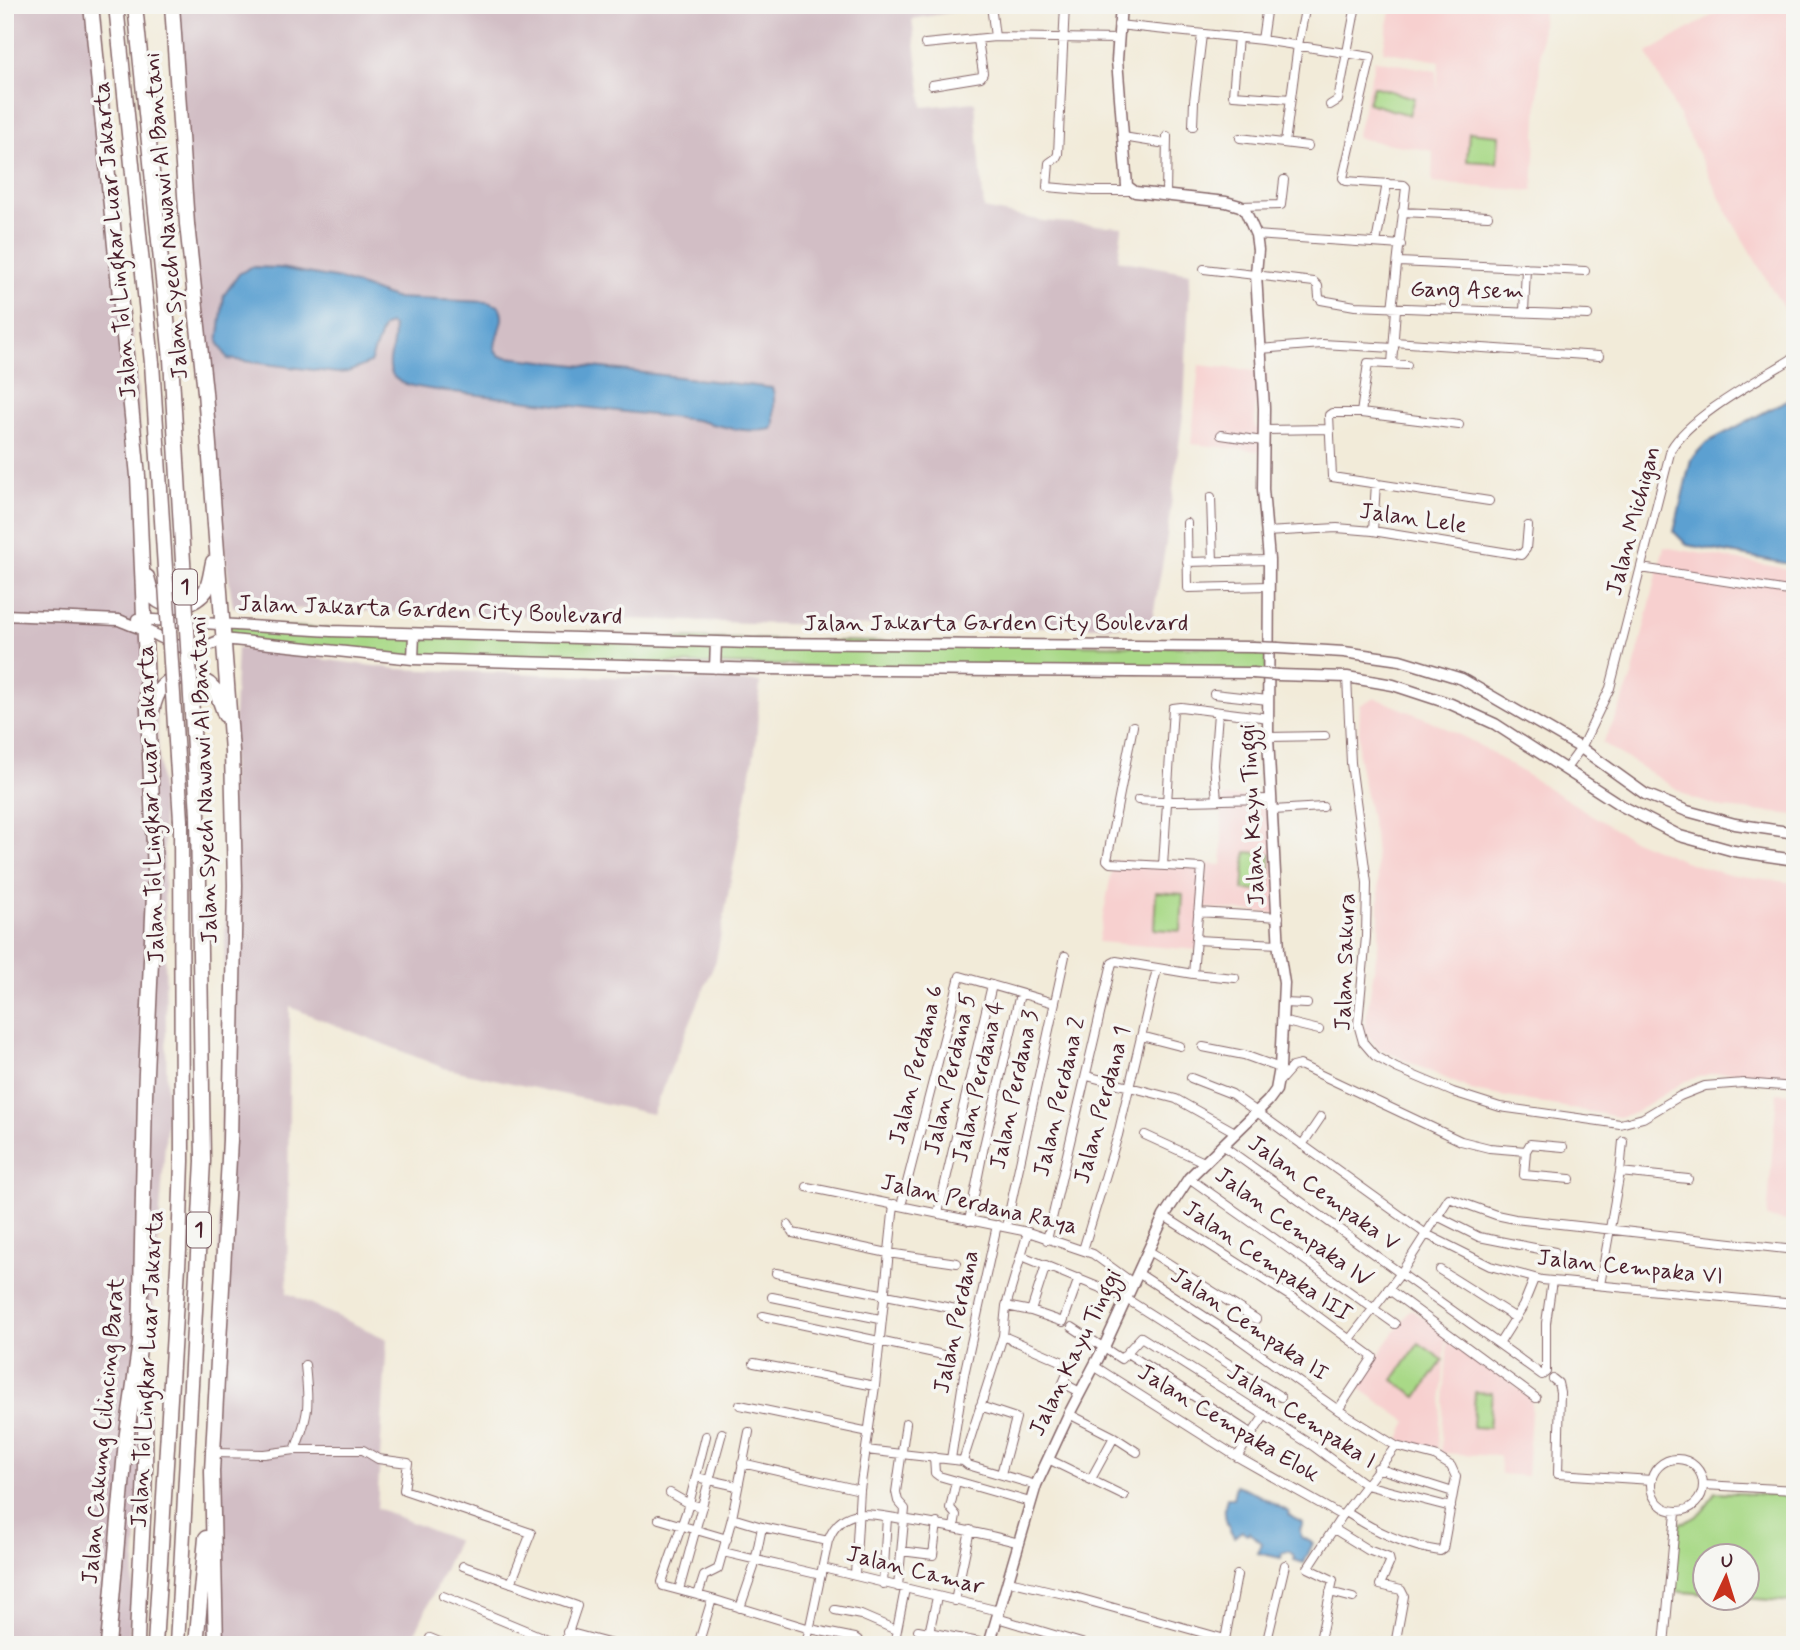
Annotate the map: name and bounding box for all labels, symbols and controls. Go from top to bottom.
street label: Jalan Syech Nawawi Al Bantani [138,51,196,381]
street label: Jalan Tol Lingkar Luar Jakarta [87,80,147,400]
street label: Gang Asem [1410,275,1524,309]
street label: Jalan Michigan [1600,443,1668,599]
street label: Jalan Lele [1357,497,1469,541]
road number: 1 [173,570,197,604]
street label: Jalan Jakarta Garden City Boulevard [237,589,623,633]
street label: Jalan Jakarta Garden City Boulevard [804,609,1188,639]
street label: Jalan Syech Nawawi Al Bantani [184,616,226,944]
street label: Jalan Tol Lingkar Luar Jakarta [131,644,175,964]
street label: Jalan Kayu Tinggi [1233,723,1275,907]
street label: Jalan Sakura [1329,893,1363,1031]
street label: Jalan Perdana 6 [883,982,951,1148]
street label: Jalan Perdana 5 [918,990,984,1158]
street label: Jalan Perdana 4 [946,998,1012,1166]
street label: Jalan Perdana 3 [983,1008,1047,1172]
street label: Jalan Perdana 2 [1027,1014,1093,1180]
street label: Jalan Perdana 1 [1068,1023,1138,1187]
street label: Jalan Cempaka V [1241,1129,1405,1259]
street label: Jalan Cempaka IV [1209,1161,1378,1295]
street label: Jalan Perdana Raya [878,1168,1080,1242]
street label: Jalan Cempaka III [1177,1195,1357,1329]
street label: Jalan Tol Lingkar Luar Jakarta [125,1209,173,1529]
road number: 1 [187,1212,211,1248]
street label: Jalan Cempaka VI [1536,1243,1724,1293]
street label: Jalan Perdana [927,1248,987,1396]
street label: Jalan Cempaka II [1162,1260,1336,1390]
street label: Jalan Kayu Tinggi [1023,1265,1131,1442]
street label: Jalan Cakung Cilincing Barat [76,1276,132,1586]
street label: Jalan Cempaka Elok [1132,1358,1324,1490]
street label: Jalan Cempaka I [1221,1358,1381,1476]
street label: Jalan Camar [843,1539,987,1603]
north arrow [1692,1542,1762,1612]
text: U [1720,1549,1734,1574]

